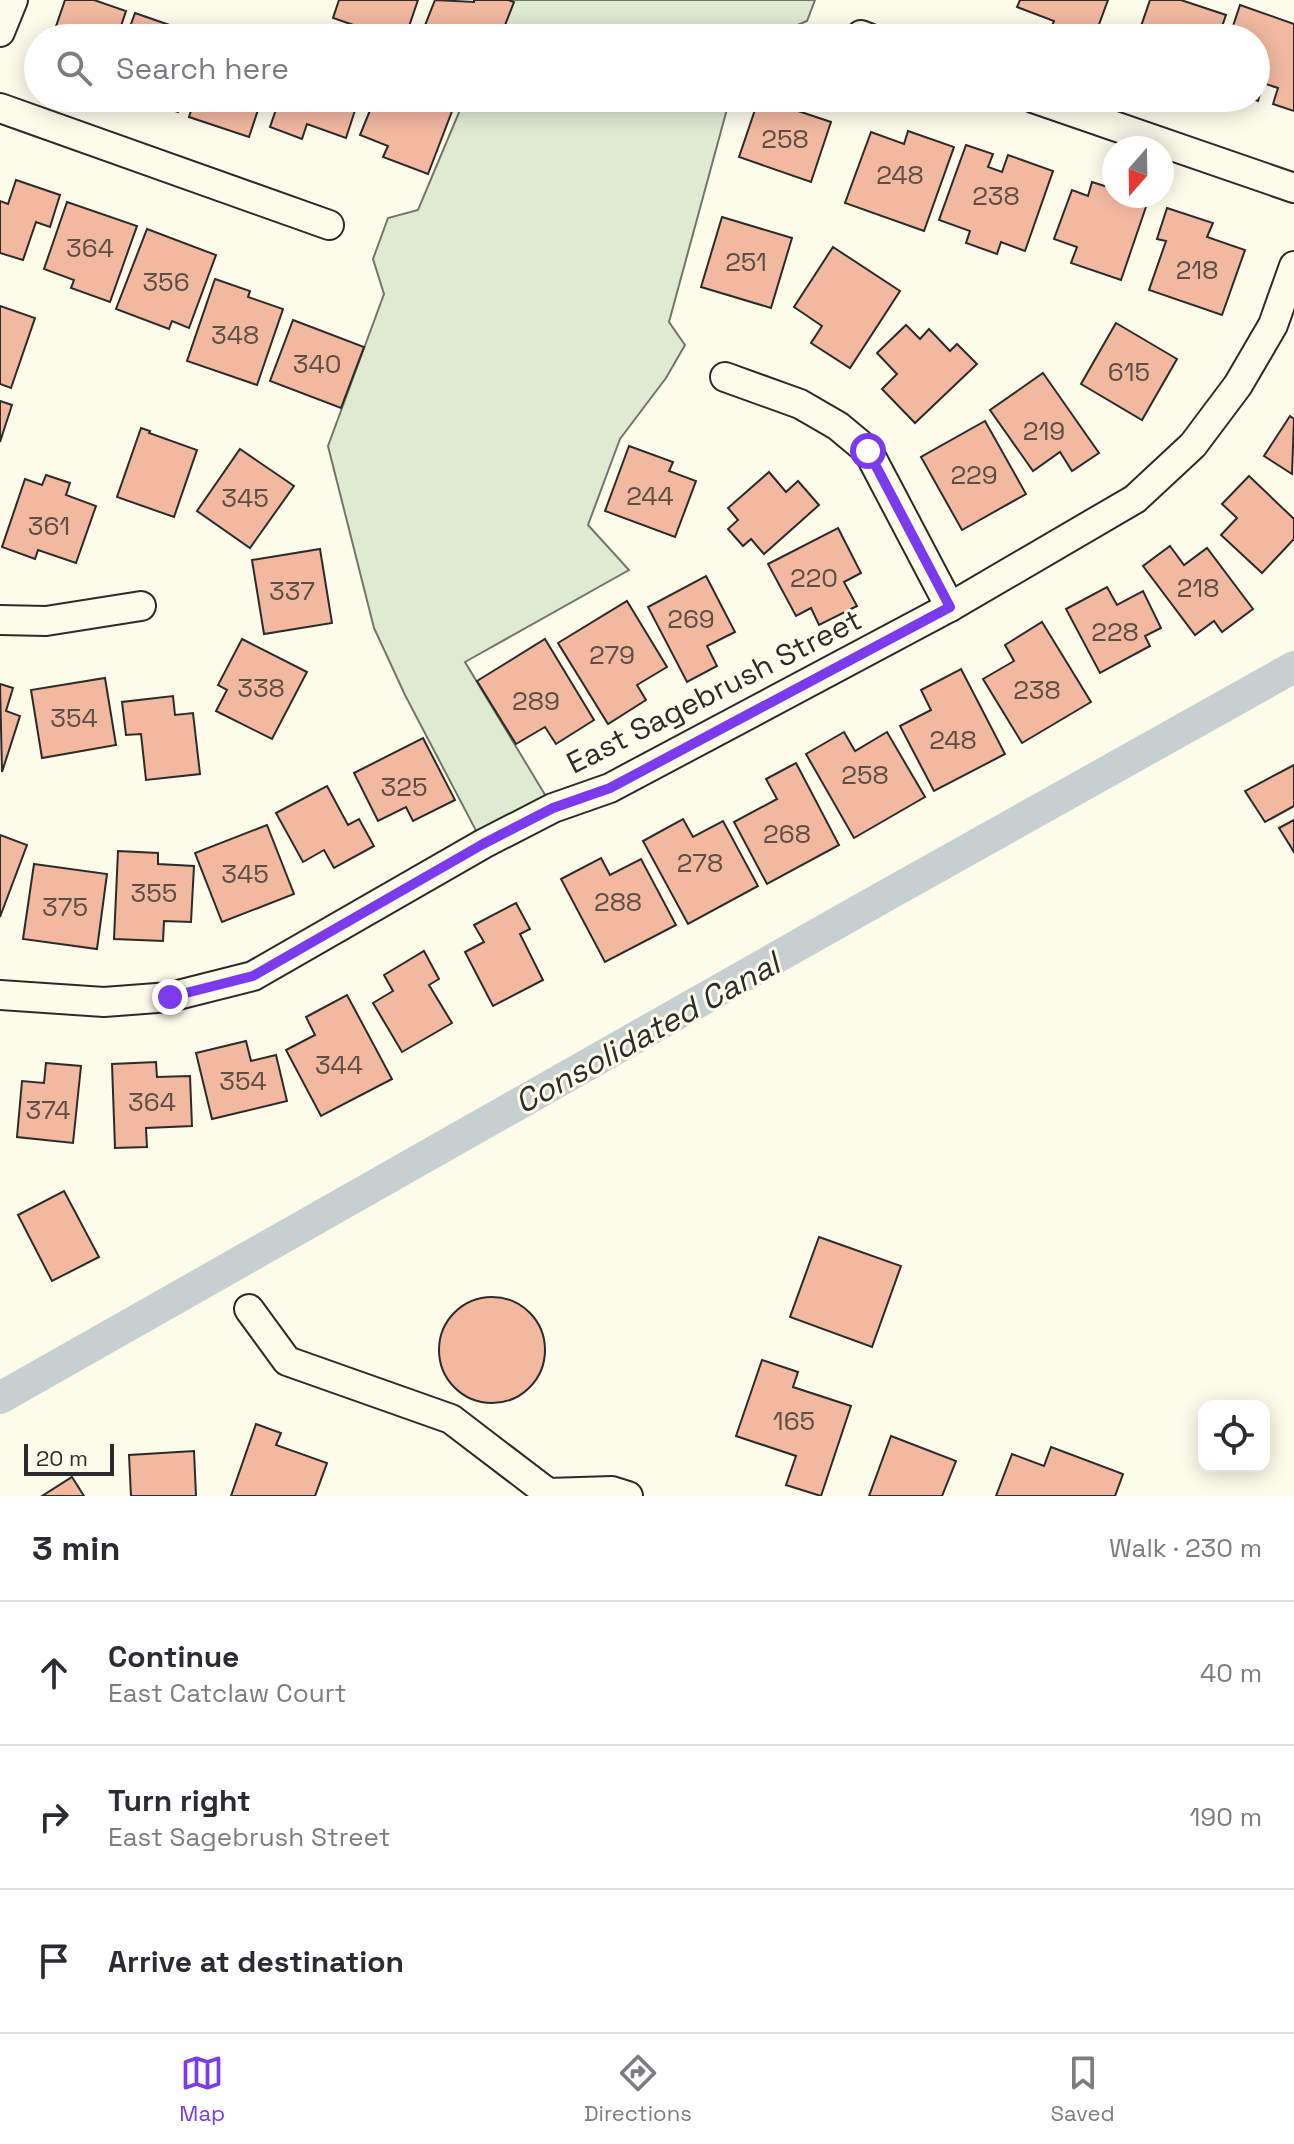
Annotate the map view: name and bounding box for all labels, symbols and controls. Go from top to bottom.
search box [24,24,1270,112]
icon: search [52,46,96,90]
text: Search here [116,49,289,88]
house number: 258 [761,122,809,156]
north arrow [1102,136,1174,208]
house number: 248 [876,158,924,192]
house number: 238 [972,179,1020,213]
house number: 364 [66,231,114,265]
house number: 251 [725,245,767,279]
house number: 218 [1176,253,1218,287]
house number: 356 [142,265,190,299]
house number: 348 [211,318,259,352]
house number: 340 [293,347,341,381]
house number: 615 [1108,355,1150,389]
house number: 219 [1023,414,1065,448]
route start [850,433,886,469]
house number: 229 [950,458,998,492]
house number: 244 [626,479,674,513]
house number: 345 [221,481,269,515]
house number: 361 [28,509,70,543]
house number: 220 [790,561,838,595]
house number: 218 [1177,571,1219,605]
house number: 337 [269,574,315,608]
street label: East Sagebrush Street [560,600,868,782]
house number: 269 [667,602,715,636]
house number: 228 [1091,615,1139,649]
house number: 279 [589,638,635,672]
house number: 338 [237,671,285,705]
house number: 238 [1013,673,1061,707]
house number: 289 [512,684,560,718]
house number: 354 [50,701,98,735]
house number: 248 [929,723,977,757]
house number: 258 [841,758,889,792]
house number: 325 [381,770,427,804]
house number: 268 [763,817,811,851]
house number: 278 [677,846,723,880]
house number: 345 [221,857,269,891]
house number: 355 [131,876,177,910]
house number: 288 [594,885,642,919]
house number: 375 [42,890,88,924]
water label: Consolidated Canal [507,942,789,1122]
route end [152,979,188,1015]
house number: 344 [315,1048,363,1082]
house number: 354 [219,1064,267,1098]
house number: 364 [128,1085,176,1119]
house number: 374 [25,1093,71,1127]
map controls [1198,1400,1270,1472]
button: locate [1198,1400,1270,1472]
house number: 165 [773,1404,815,1438]
scale bar [24,1440,114,1476]
text: 20 m [36,1444,88,1472]
text: 3 min [32,1527,120,1570]
text: Walk · 230 m [1109,1531,1262,1565]
text: Continue [108,1637,239,1676]
icon: ahead [32,1651,76,1695]
text: 40 m [1200,1656,1262,1690]
text: East Catclaw Court [108,1676,346,1710]
text: Turn right [108,1781,251,1820]
icon: right [32,1795,76,1839]
text: 190 m [1190,1800,1262,1834]
text: East Sagebrush Street [108,1820,390,1854]
icon: arrive [32,1939,76,1983]
text: Arrive at destination [108,1942,404,1981]
tab: Map [179,2051,225,2127]
tab: Directions [584,2051,692,2127]
tab: Saved [1050,2051,1115,2127]

